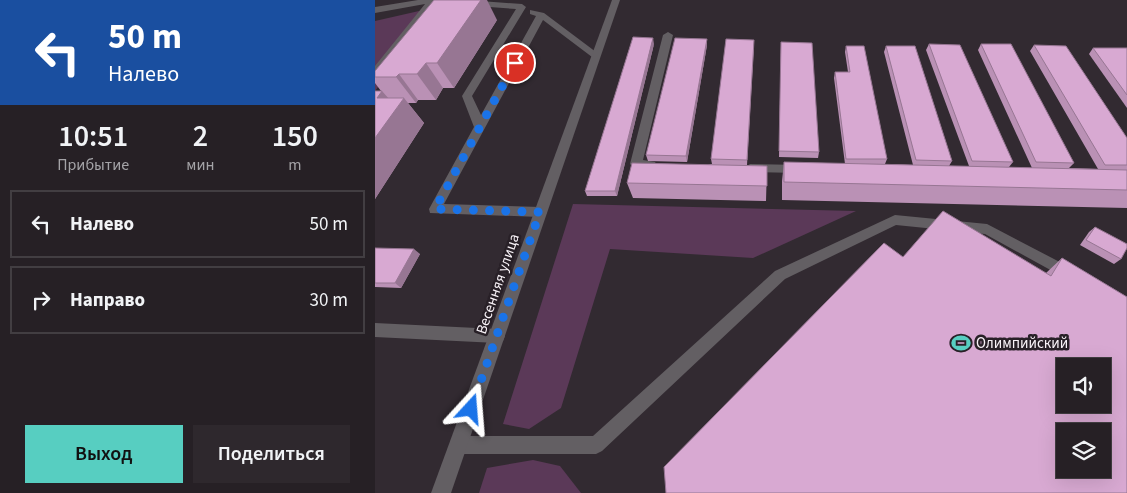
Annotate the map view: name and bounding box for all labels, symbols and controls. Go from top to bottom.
text: 50 m [108,12,182,62]
icon: left [25,20,90,85]
pin [494,42,536,84]
icon: arrive [501,49,529,77]
text: Налево [108,58,179,90]
text: 10:51 [58,115,128,158]
text: 2 [193,115,208,158]
text: 150 [272,115,318,158]
text: Прибытие [57,154,129,176]
text: мин [186,154,215,176]
text: m [288,154,301,176]
icon: left [27,210,55,238]
text: Налево [70,211,134,238]
text: 50 m [310,211,348,238]
street label: Весенняя улица [471,231,525,337]
icon: right [27,286,55,314]
text: Направо [70,287,145,314]
text: 30 m [310,287,348,314]
sports icon: Олимпийский [950,332,972,354]
place label: Олимпийский [976,333,1068,354]
map controls [1056,358,1111,478]
button: sound [1056,358,1111,413]
position arrow [444,382,496,434]
button: layers [1056,423,1111,478]
button: Выход [25,425,183,483]
button: Поделиться [193,425,350,483]

